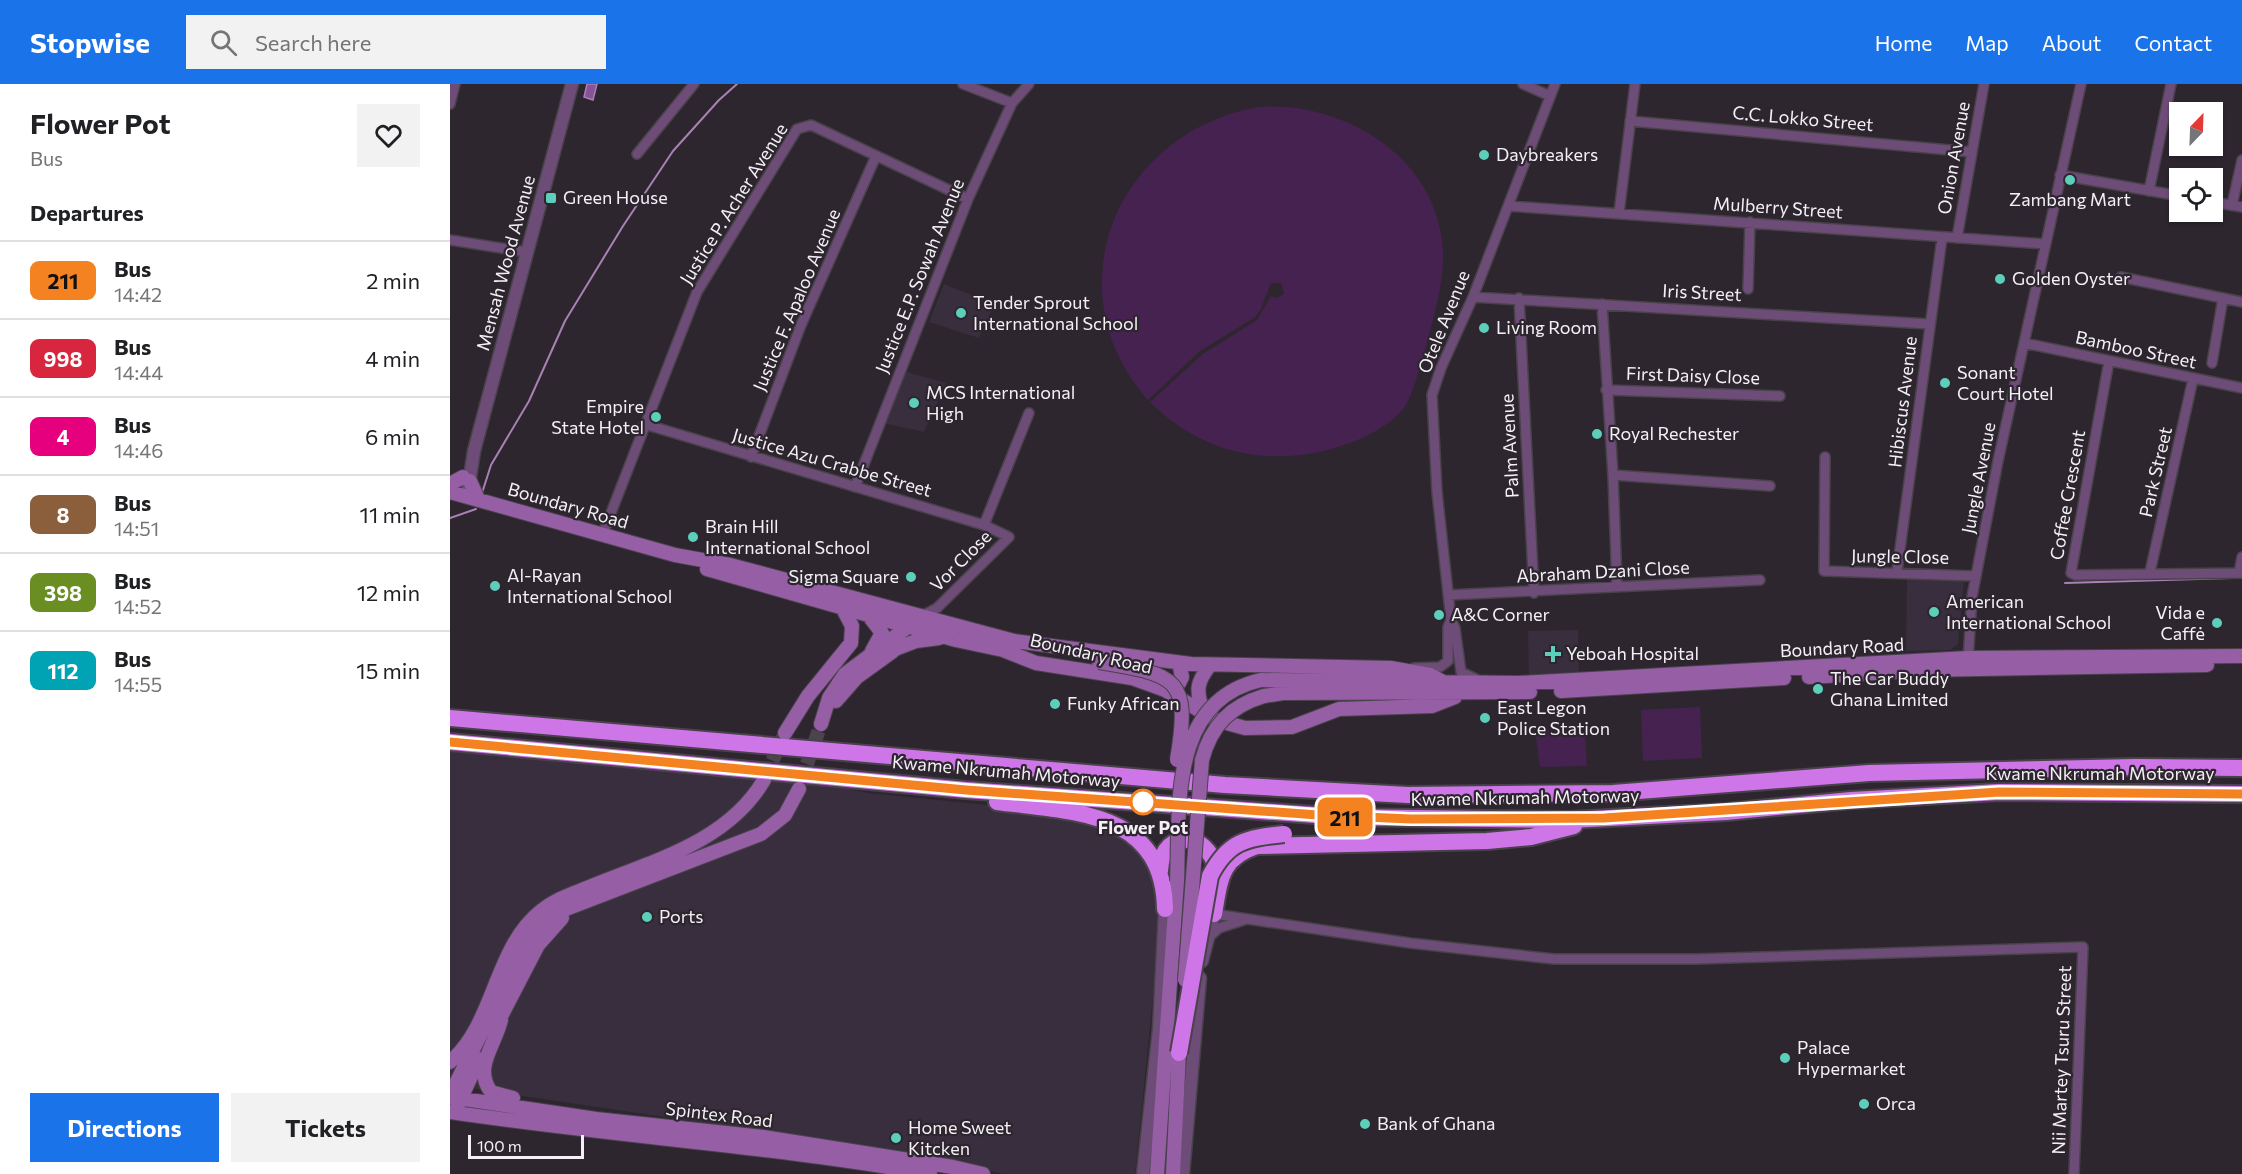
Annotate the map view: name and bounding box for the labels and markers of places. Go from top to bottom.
place label: Daybreakers [1496,143,1598,165]
marker: Daybreakers [1477,148,1491,162]
marker: Zambang Mart [2063,173,2077,187]
place label: Green House [563,186,668,208]
place label: Zambang Mart [2009,188,2131,210]
marker: Green House [544,191,558,205]
place label: Golden Oyster [2012,267,2130,289]
marker: Golden Oyster [1993,272,2007,286]
place label: Tender Sprout International School [973,291,1138,334]
marker: Tender Sprout International School [954,306,968,320]
place label: Living Room [1496,316,1597,338]
marker: Living Room [1477,321,1491,335]
place label: Sonant Court Hotel [1957,361,2054,404]
marker: Sonant Court Hotel [1938,376,1952,390]
place label: MCS International High [926,381,1075,424]
place label: Empire State Hotel [551,395,644,438]
marker: MCS International High [907,396,921,410]
marker: Empire State Hotel [649,410,663,424]
place label: Royal Rechester [1609,422,1739,444]
marker: Royal Rechester [1590,427,1604,441]
place label: Brain Hill International School [705,515,870,558]
marker: Brain Hill International School [686,530,700,544]
place label: Al-Rayan International School [507,564,672,607]
place label: Sigma Square [789,565,899,587]
marker: Sigma Square [904,570,918,584]
marker: Al-Rayan International School [488,579,502,593]
place label: American International School [1946,590,2111,633]
place label: Vida e Caffė [2155,601,2205,644]
place label: A&C Corner [1451,603,1550,625]
marker: American International School [1927,605,1941,619]
marker: A&C Corner [1432,608,1446,622]
marker: Vida e Caffė [2210,616,2224,630]
place label: Yeboah Hospital [1566,642,1699,664]
marker: Yeboah Hospital [1544,645,1562,663]
place label: The Car Buddy Ghana Limited [1830,667,1949,710]
marker: The Car Buddy Ghana Limited [1811,682,1825,696]
place label: Funky African [1067,692,1180,714]
place label: East Legon Police Station [1497,696,1610,739]
marker: Funky African [1048,697,1062,711]
marker: East Legon Police Station [1478,711,1492,725]
marker: Flower Pot [1130,789,1156,815]
place label: Flower Pot [1098,816,1189,838]
place label: Ports [659,905,704,927]
marker: Ports [640,910,654,924]
place label: Palace Hypermarket [1797,1036,1906,1079]
marker: Palace Hypermarket [1778,1051,1792,1065]
place label: Orca [1876,1092,1916,1114]
marker: Orca [1857,1097,1871,1111]
place label: Bank of Ghana [1377,1112,1495,1134]
place label: Home Sweet Kitcken [908,1116,1011,1159]
marker: Bank of Ghana [1358,1117,1372,1131]
marker: Home Sweet Kitcken [889,1131,903,1145]

